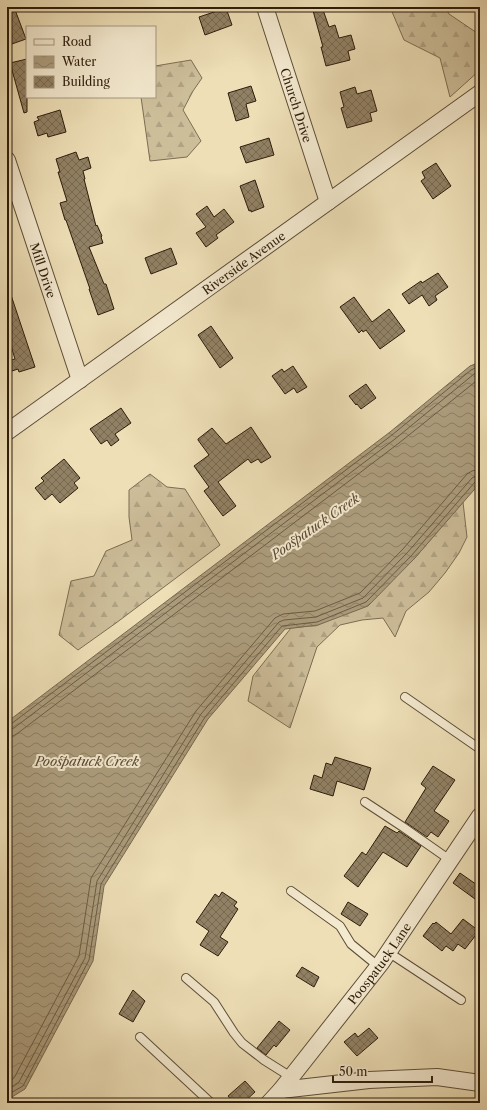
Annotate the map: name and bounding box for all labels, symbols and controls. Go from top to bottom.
legend [26,26,156,98]
text: Road [62,34,92,49]
text: Water [61,54,96,69]
street label: Church Drive [278,66,316,144]
text: Building [62,74,110,89]
street label: Riverside Avenue [199,227,288,297]
street label: Mill Drive [27,241,60,300]
water label: Poospatuck Creek [267,489,362,563]
water label: Poospatuck Creek [34,753,139,769]
street label: Poospatuck Lane [344,919,414,1007]
scale bar [333,1058,432,1084]
text: 50 m [339,1064,368,1079]

